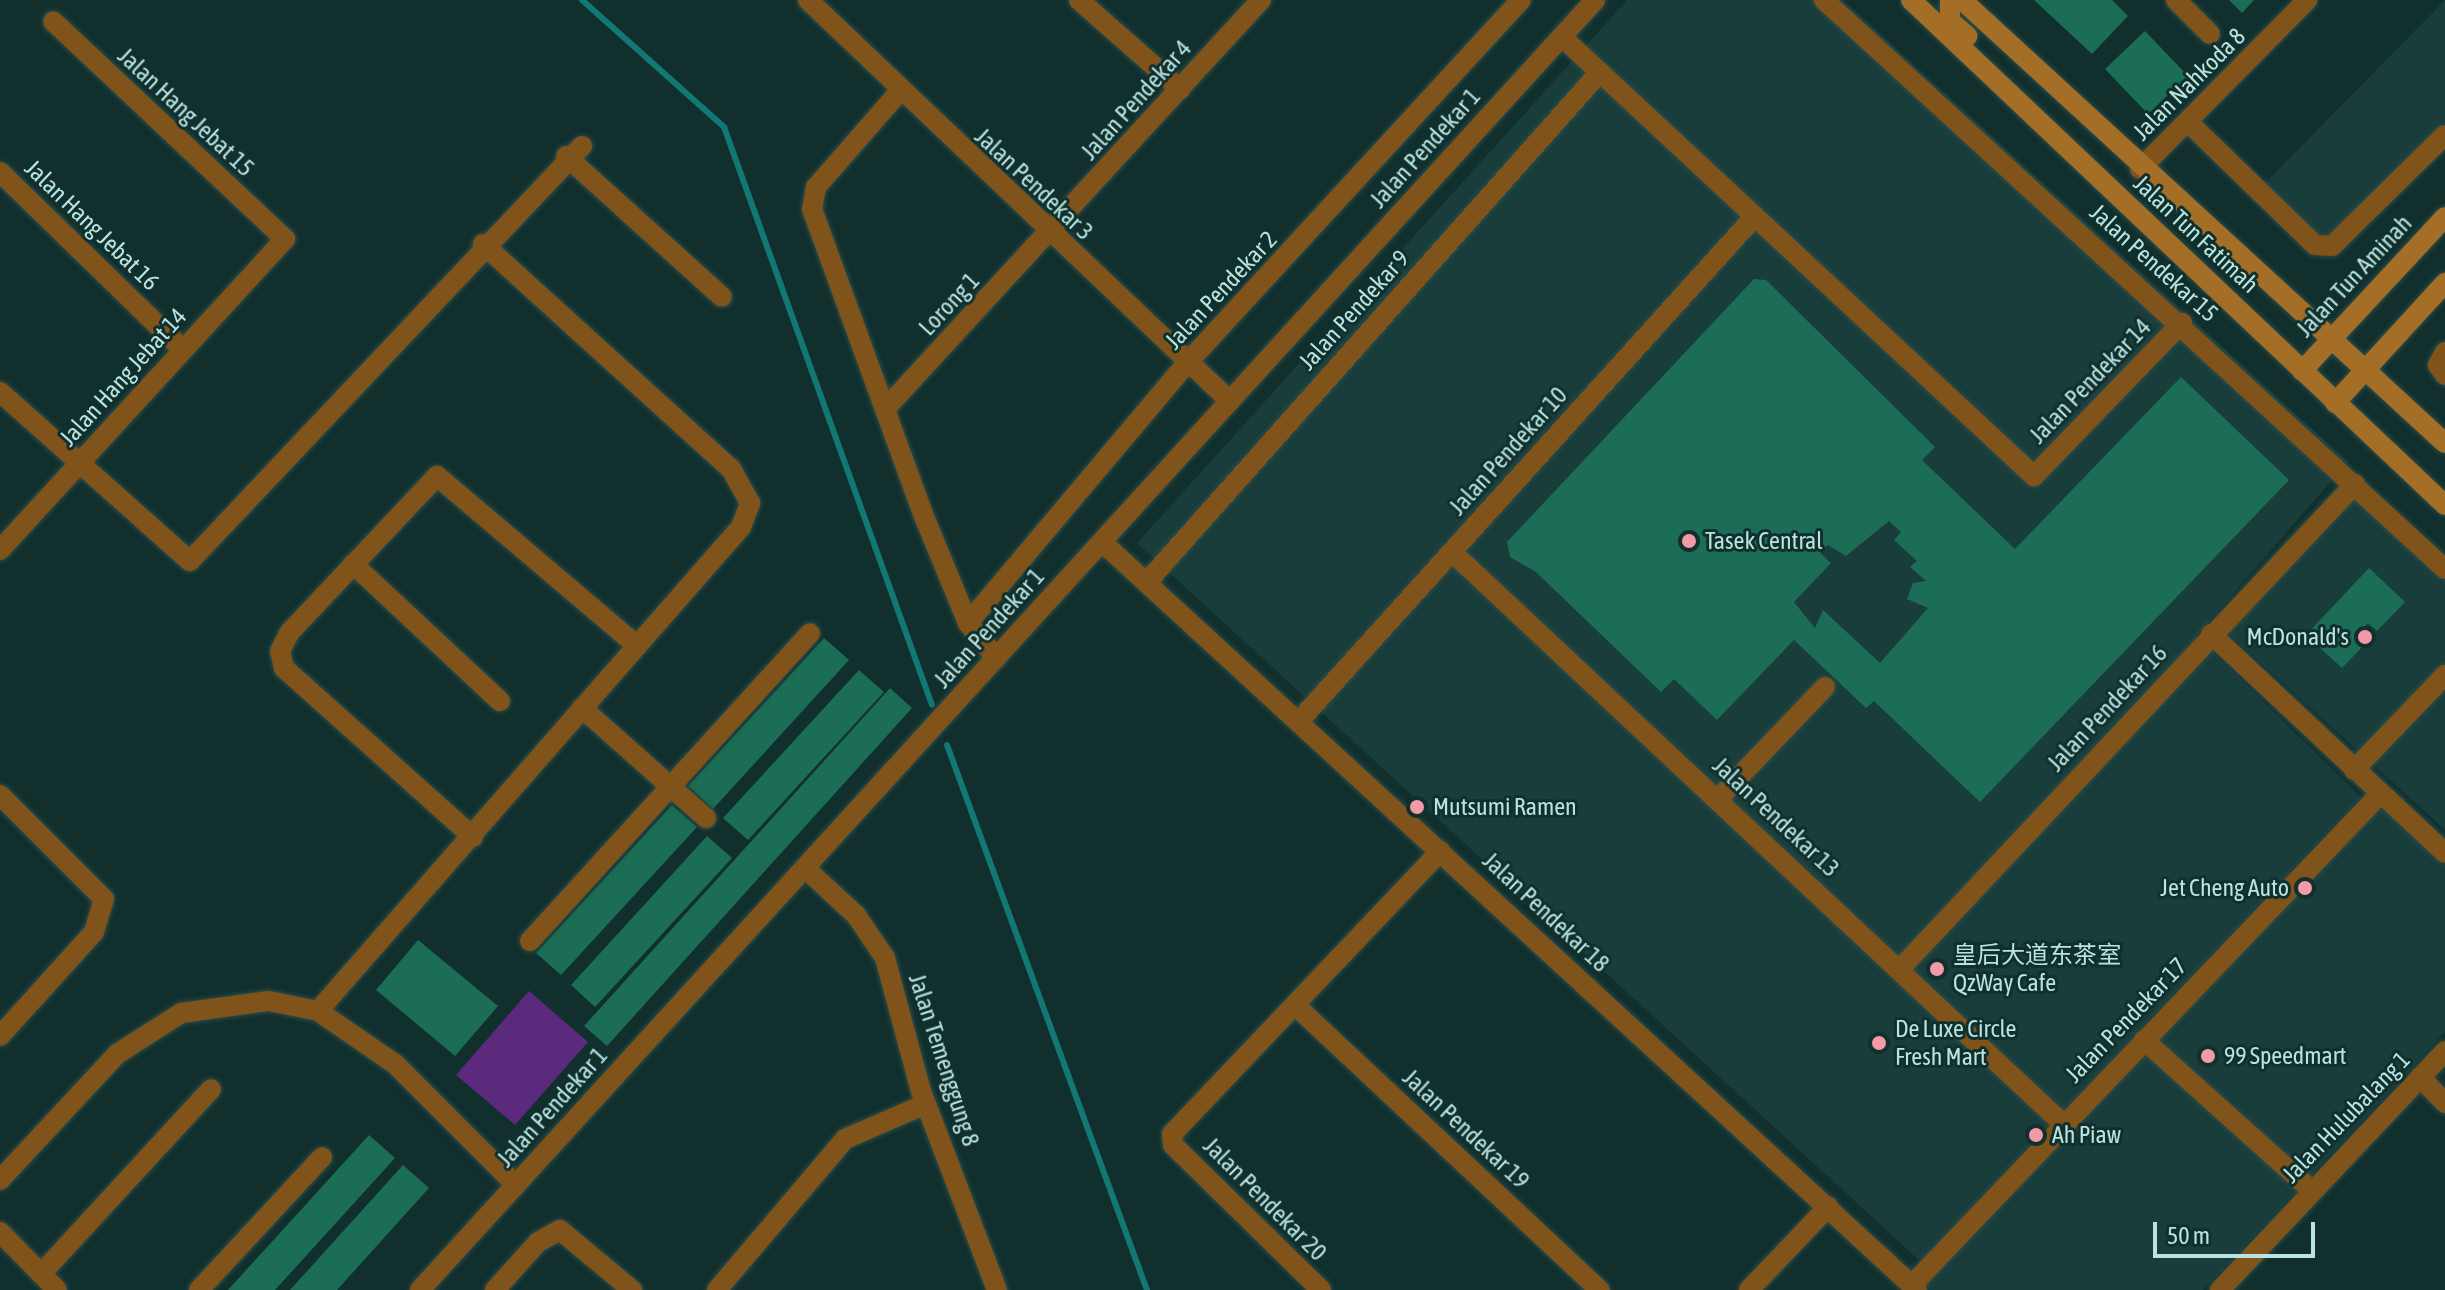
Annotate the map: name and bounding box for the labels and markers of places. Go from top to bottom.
place label: Tasek Central [1705,527,1823,555]
marker: Tasek Central [1680,532,1698,550]
place label: McDonald's [2247,623,2349,651]
marker: McDonald's [2356,628,2374,646]
place label: Mutsumi Ramen [1433,793,1577,821]
marker: Mutsumi Ramen [1408,798,1426,816]
place label: Jet Cheng Auto [2160,874,2289,902]
marker: Jet Cheng Auto [2296,879,2314,897]
place label: 皇后大道东茶室 QzWay Cafe [1953,941,2121,997]
marker: 皇后大道东茶室 QzWay Cafe [1928,960,1946,978]
place label: De Luxe Circle Fresh Mart [1895,1015,2016,1071]
marker: De Luxe Circle Fresh Mart [1870,1034,1888,1052]
place label: 99 Speedmart [2224,1042,2346,1070]
marker: 99 Speedmart [2199,1047,2217,1065]
place label: Ah Piaw [2052,1121,2121,1149]
marker: Ah Piaw [2027,1126,2045,1144]

